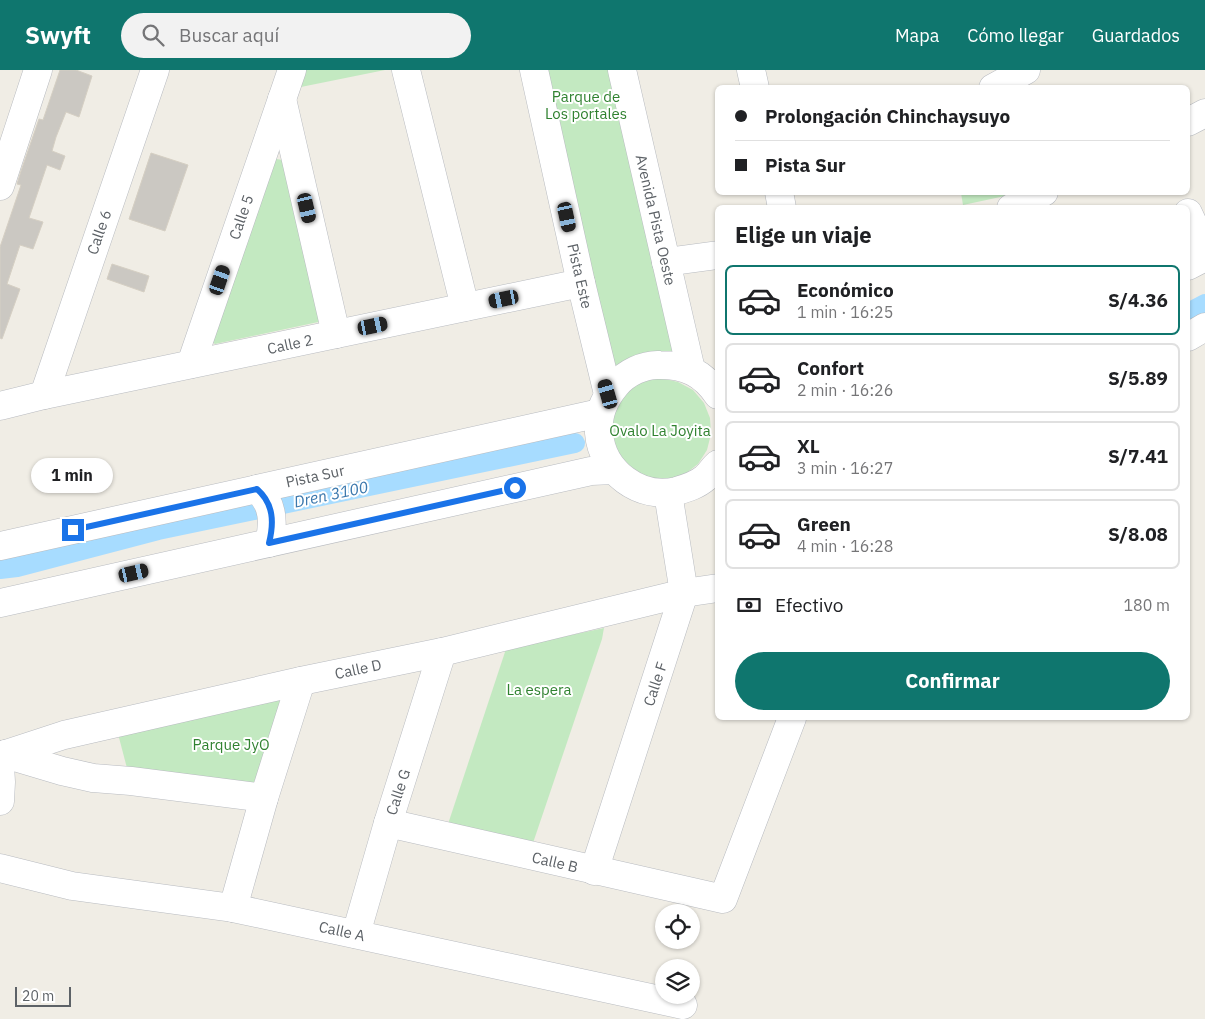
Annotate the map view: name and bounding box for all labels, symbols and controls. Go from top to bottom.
search box [121,13,471,58]
text: Swyft [25,19,91,51]
icon: search [139,21,167,49]
text: Buscar aquí [179,23,279,47]
text: Mapa [895,24,939,47]
text: Cómo llegar [967,24,1064,47]
text: Guardados [1092,24,1180,47]
park label: Parque de Los portales [545,87,627,123]
text: Prolongación Chinchaysuyo [765,104,1010,128]
street label: Avenida Pista Oeste [632,153,680,287]
text: Pista Sur [765,153,846,177]
street label: Calle 5 [224,192,258,242]
car [296,192,317,224]
car [556,201,577,233]
street label: Calle 6 [82,207,116,257]
text: Elige un viaje [735,220,872,249]
street label: Pista Este [563,242,597,310]
car [208,263,231,297]
icon: car [737,278,782,323]
text: Económico [797,278,894,302]
text: S/4.36 [1108,288,1168,312]
car [487,289,520,309]
text: 1 min · 16:25 [797,302,893,322]
car [356,316,389,336]
street label: Calle 2 [265,330,315,358]
icon: car [737,356,782,401]
text: Confort [797,356,864,380]
text: S/5.89 [1108,366,1168,390]
car [596,378,619,410]
text: 2 min · 16:26 [797,380,893,400]
park label: Ovalo La Joyita [609,421,711,440]
icon: car [737,434,782,479]
text: XL [797,434,820,458]
text: S/7.41 [1108,444,1168,468]
callout: 1 min [32,458,114,492]
text: 3 min · 16:27 [797,458,893,478]
street label: Pista Sur [284,460,347,491]
text: 1 min [51,465,93,485]
water label: Dren 3100 [292,476,370,512]
route start [504,477,526,499]
icon: car [737,512,782,557]
text: Green [797,512,851,536]
route end [62,519,84,541]
text: S/8.08 [1108,522,1168,546]
text: 4 min · 16:28 [797,536,893,556]
car [117,562,150,584]
icon: cash [735,591,763,619]
text: Efectivo [775,593,843,617]
text: 180 m [1123,595,1170,615]
button: Confirmar [735,652,1170,710]
street label: Calle D [333,655,383,683]
street label: Calle F [639,659,671,709]
park label: La espera [507,680,571,699]
park label: Parque JyO [192,735,270,754]
street label: Calle G [382,766,414,818]
street label: Calle B [530,847,580,877]
map controls [655,904,700,1004]
button: locate [655,904,700,949]
street label: Calle A [317,917,367,945]
button: layers [655,959,700,1004]
scale bar [15,984,71,1007]
text: 20 m [22,987,54,1005]

